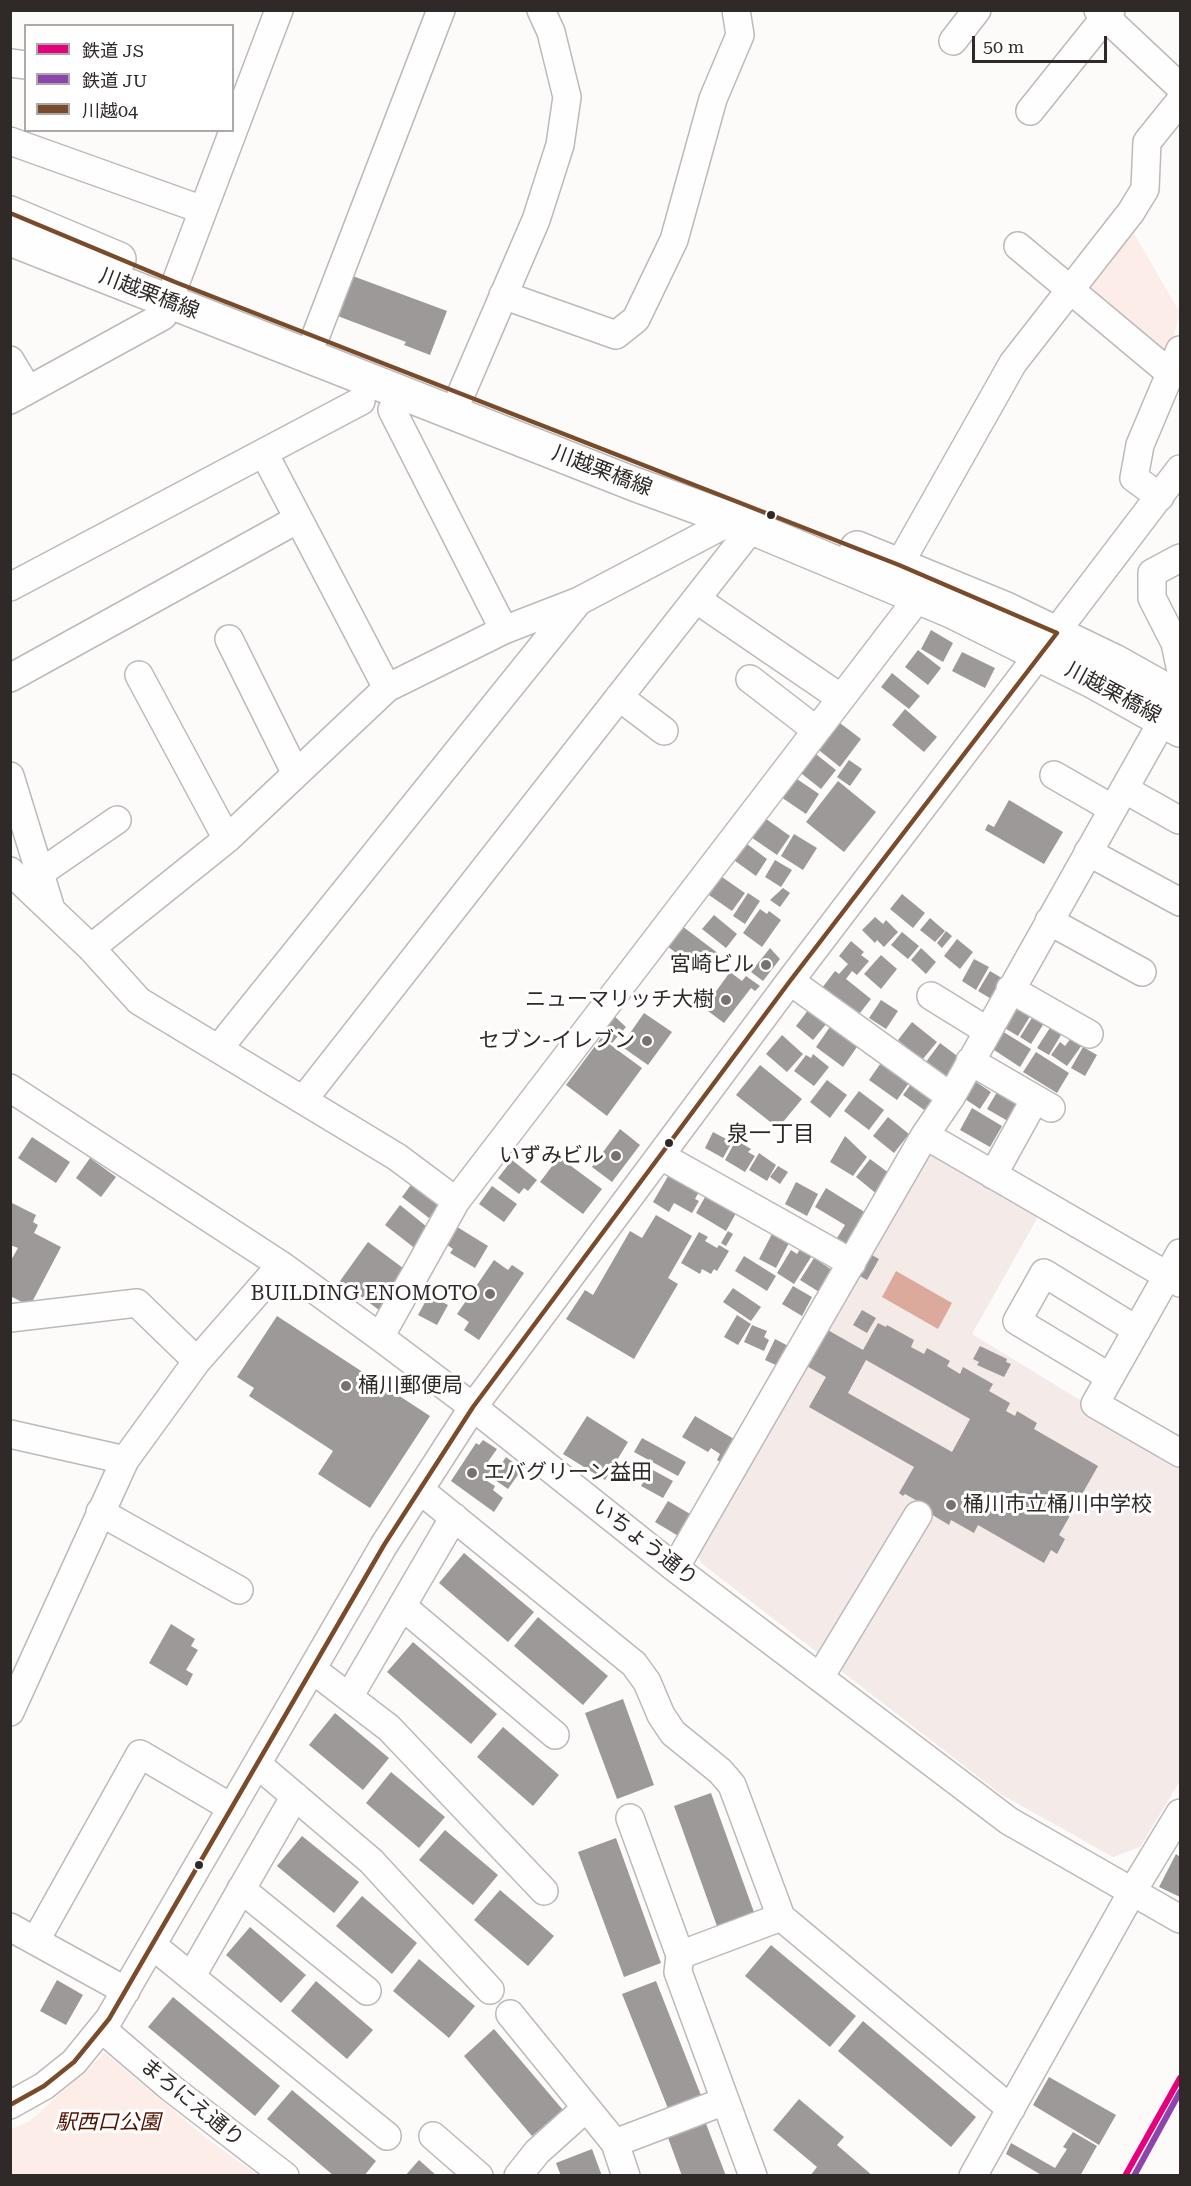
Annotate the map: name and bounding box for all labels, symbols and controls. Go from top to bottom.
legend [24,24,234,132]
scale bar [975,24,1110,62]
text: 50 m [983,36,1024,57]
text: 鉄道 JS [82,40,144,61]
text: 鉄道 JU [82,70,147,91]
text: 川越04 [82,100,138,121]
street label: 川越栗橋線 [95,263,203,325]
street label: 川越栗橋線 [548,440,656,502]
unlabelled marker [765,509,777,521]
street label: 川越栗橋線 [1061,657,1165,729]
place label: 宮崎ビル [670,952,754,978]
marker: 宮崎ビル [759,958,773,972]
place label: ニューマリッチ大樹 [525,987,714,1013]
marker: ニューマリッチ大樹 [719,993,733,1007]
place label: セブン-イレブン [479,1028,635,1054]
marker: セブン-イレブン [640,1034,654,1048]
district label: 泉一丁目 [727,1122,815,1148]
unlabelled marker [663,1137,675,1149]
place label: いずみビル [499,1143,604,1169]
marker: いずみビル [609,1149,623,1163]
place label: BUILDING ENOMOTO [250,1281,478,1307]
marker: BUILDING ENOMOTO [483,1287,497,1301]
place label: 桶川郵便局 [358,1373,463,1399]
marker: 桶川郵便局 [339,1379,353,1393]
place label: エバグリーン益田 [484,1460,652,1486]
marker: エバグリーン益田 [465,1466,479,1480]
place label: 桶川市立桶川中学校 [963,1492,1152,1518]
street label: いちょう通り [588,1494,702,1592]
marker: 桶川市立桶川中学校 [944,1498,958,1512]
unlabelled marker [193,1859,205,1871]
street label: まろにえ通り [135,2054,249,2152]
park label: 駅西口公園 [56,2110,160,2136]

